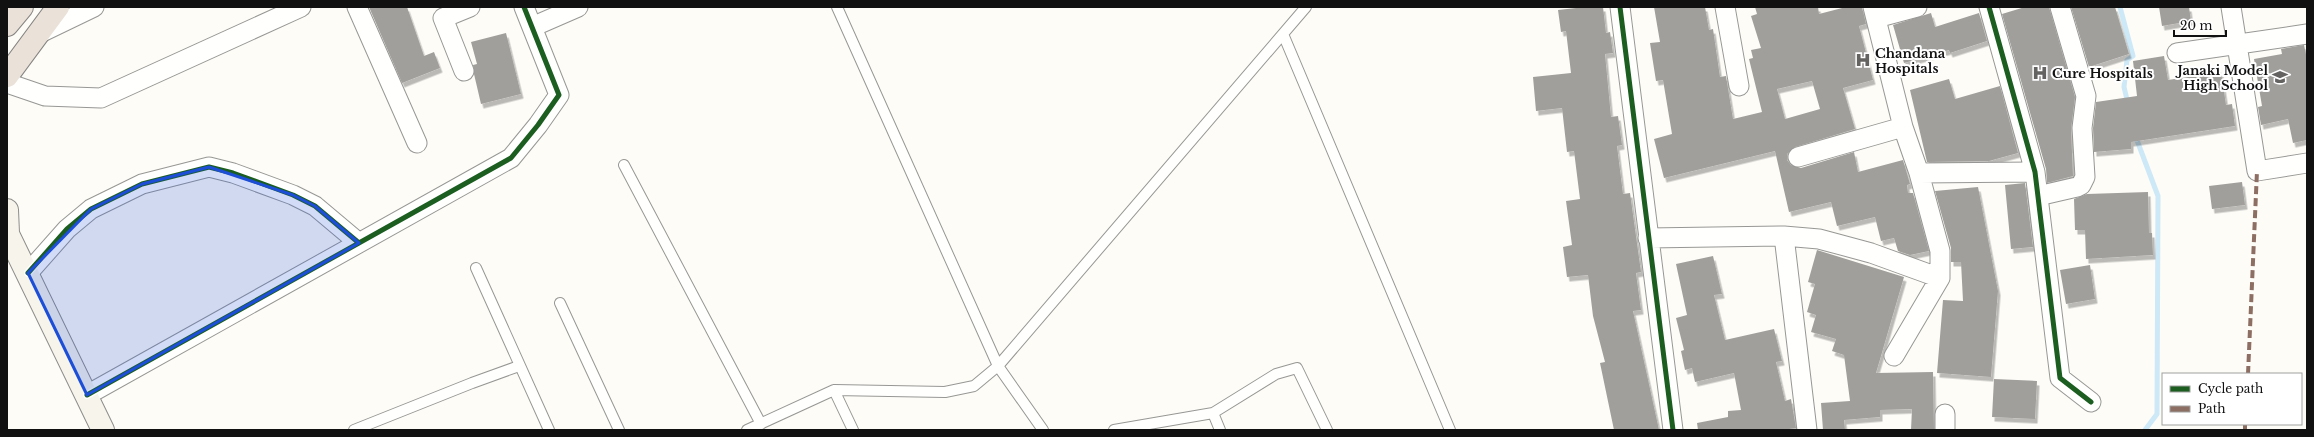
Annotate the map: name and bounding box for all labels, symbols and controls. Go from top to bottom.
scale bar [2174,12,2226,38]
text: 20 m [2180,18,2212,33]
place label: Chandana Hospitals [1875,45,1946,77]
hospital icon: Chandana Hospitals [1854,51,1872,69]
place label: Janaki Model High School [2174,62,2268,94]
hospital icon: Cure Hospitals [2031,64,2049,82]
place label: Cure Hospitals [2052,65,2153,82]
school or university icon: Janaki Model High School [2271,68,2289,86]
legend [2162,373,2302,425]
text: Cycle path [2198,381,2263,396]
text: Path [2198,401,2226,416]

